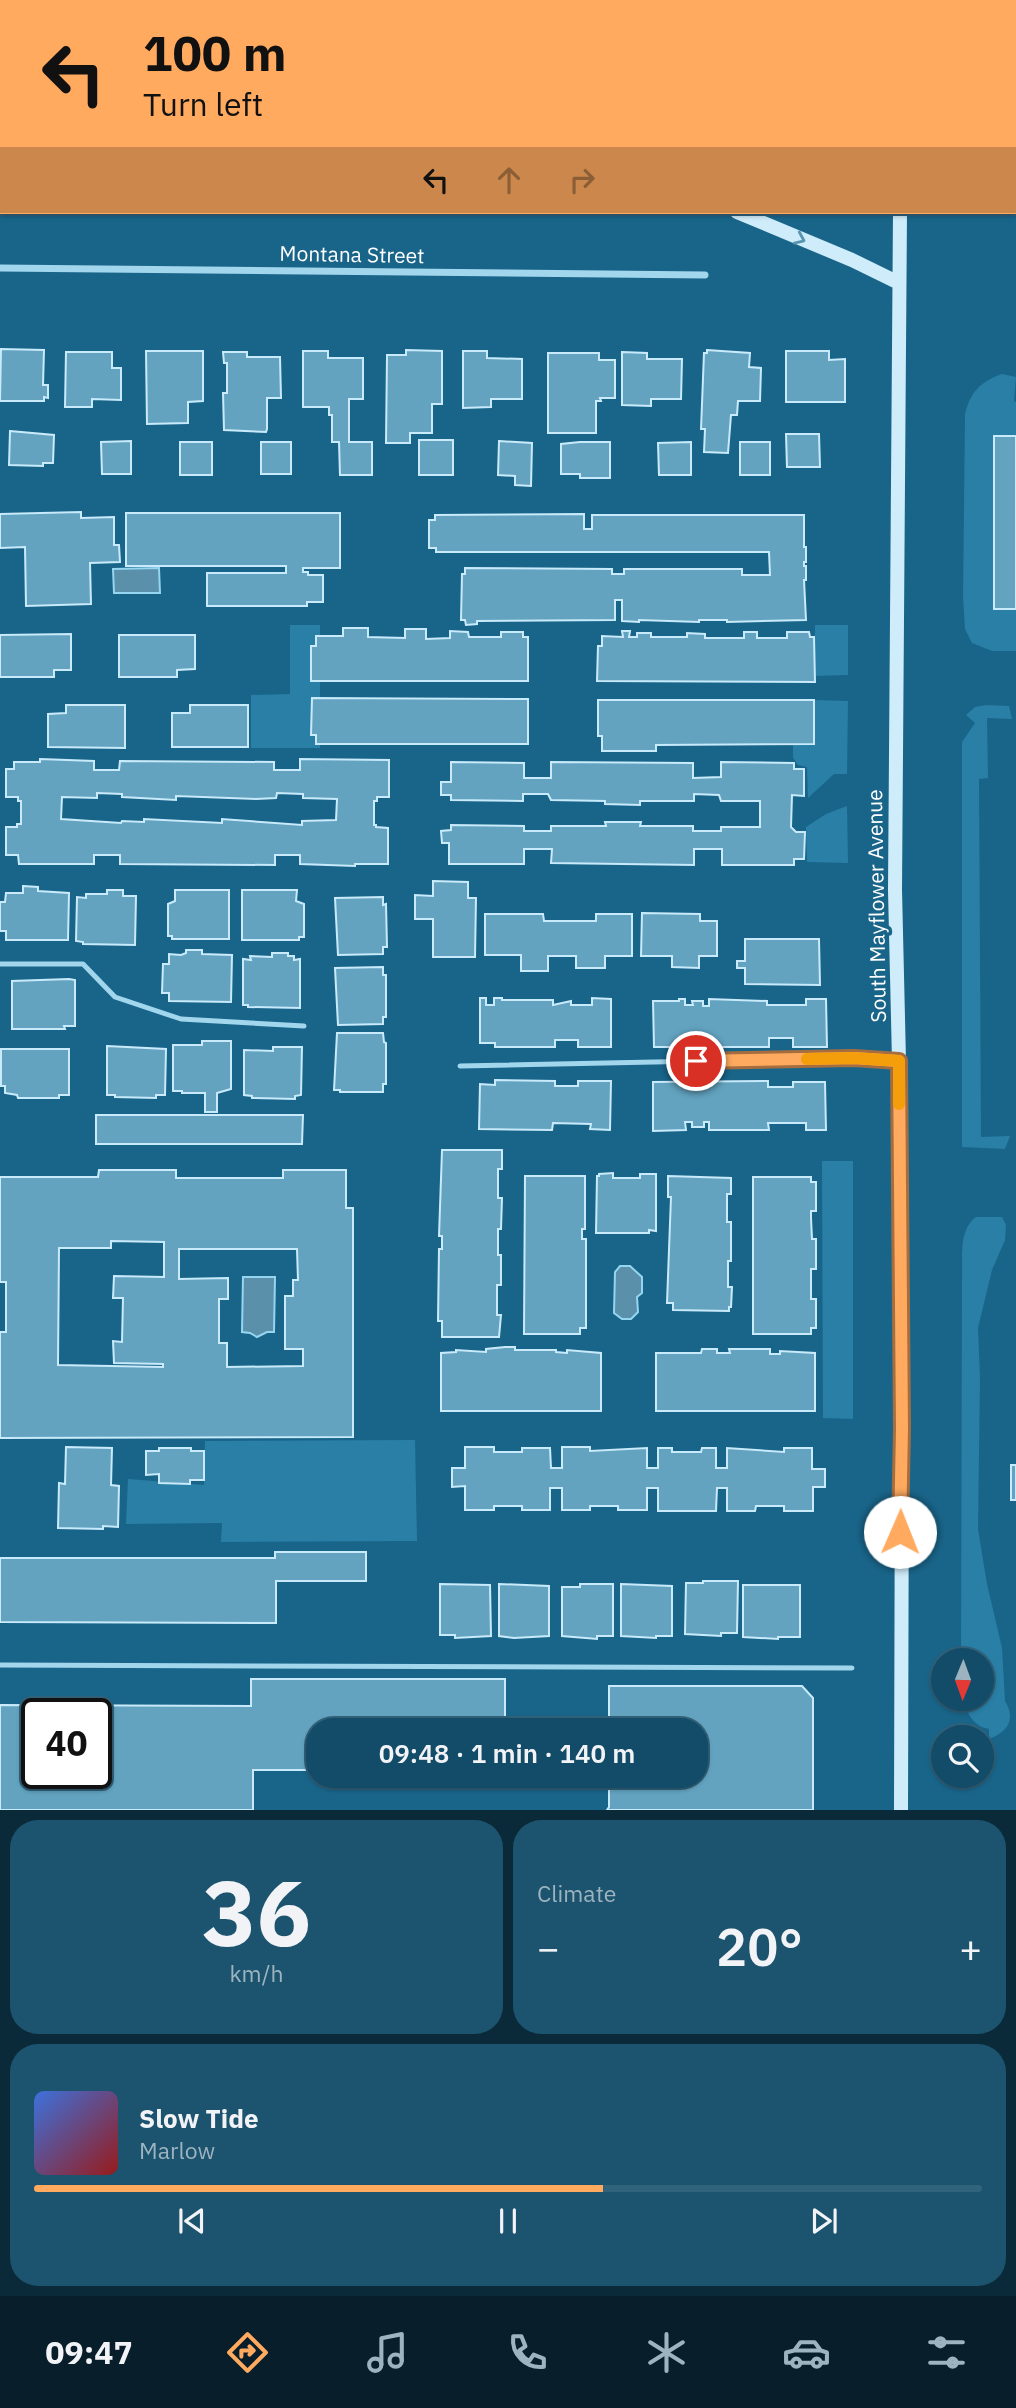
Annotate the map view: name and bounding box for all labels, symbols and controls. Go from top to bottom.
text: 100 m [143,21,287,84]
icon: left [28,28,119,119]
text: Turn left [143,83,263,125]
icon: left [417,161,455,199]
icon: ahead [490,161,528,199]
icon: right [563,161,601,199]
one-way arrow [793,231,805,245]
street label: Montana Street [279,239,425,269]
street label: South Mayflower Avenue [860,789,892,1023]
pin [666,1031,726,1091]
icon: arrive [677,1042,715,1080]
position arrow [863,1495,937,1569]
north arrow [931,1648,994,1712]
map controls [931,1648,994,1788]
speed limit sign: 40 [21,1698,112,1789]
button: search [931,1725,994,1788]
text: 09:48 · 1 min · 140 m [379,1736,635,1770]
text: 36 [202,1853,311,1971]
text: Climate [537,1878,616,1908]
text: 20° [716,1913,803,1980]
text: − [537,1923,560,1972]
text: + [959,1923,982,1972]
text: km/h [229,1958,284,1988]
text: Slow Tide [139,2101,259,2135]
text: Marlow [139,2135,215,2165]
icon: previous [173,2202,211,2240]
icon: pause [489,2202,527,2240]
icon: next [805,2202,843,2240]
icon: directions [223,2328,272,2377]
icon: music [363,2328,412,2377]
icon: phone [503,2328,552,2377]
icon: climate [642,2328,691,2377]
icon: car [782,2328,831,2377]
icon: filters [922,2328,971,2377]
text: 09:47 [45,2331,133,2373]

